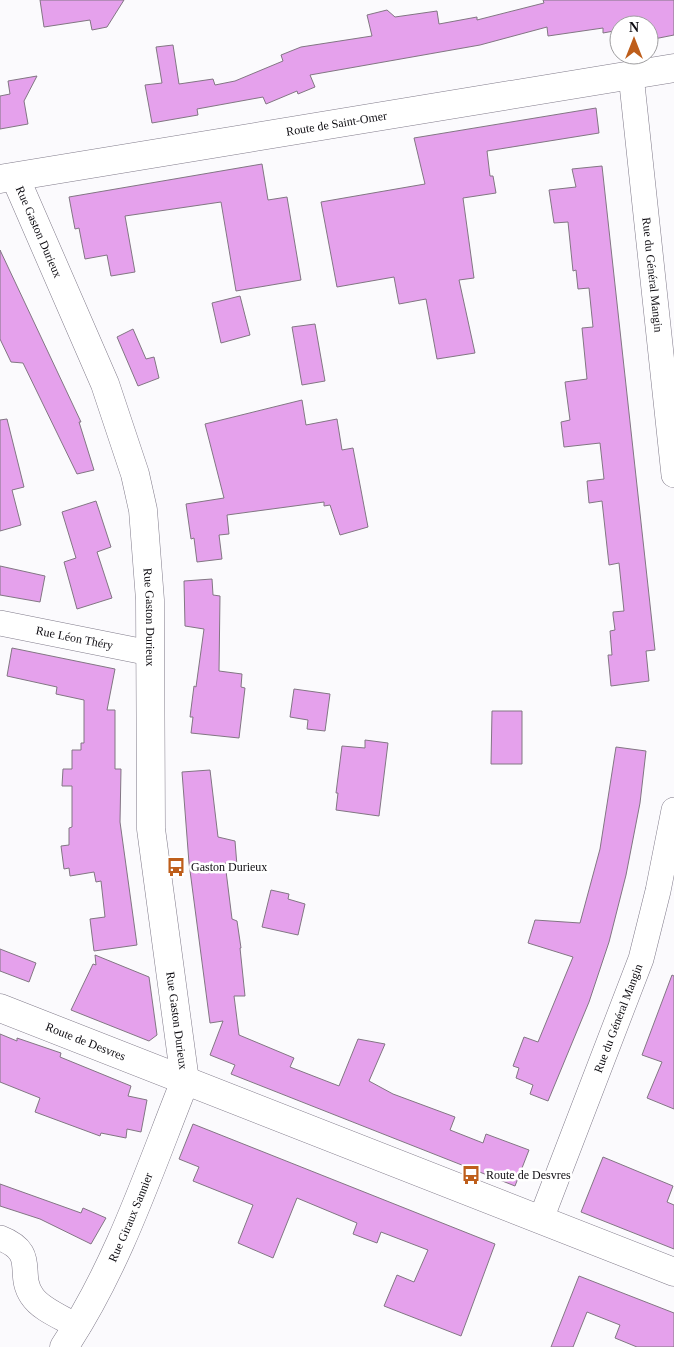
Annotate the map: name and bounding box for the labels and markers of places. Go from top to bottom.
bus stop icon: Gaston Durieux [165,856,187,878]
place label: Gaston Durieux [191,860,267,874]
bus stop icon: Route de Desvres [460,1164,482,1186]
place label: Route de Desvres [486,1168,571,1182]

